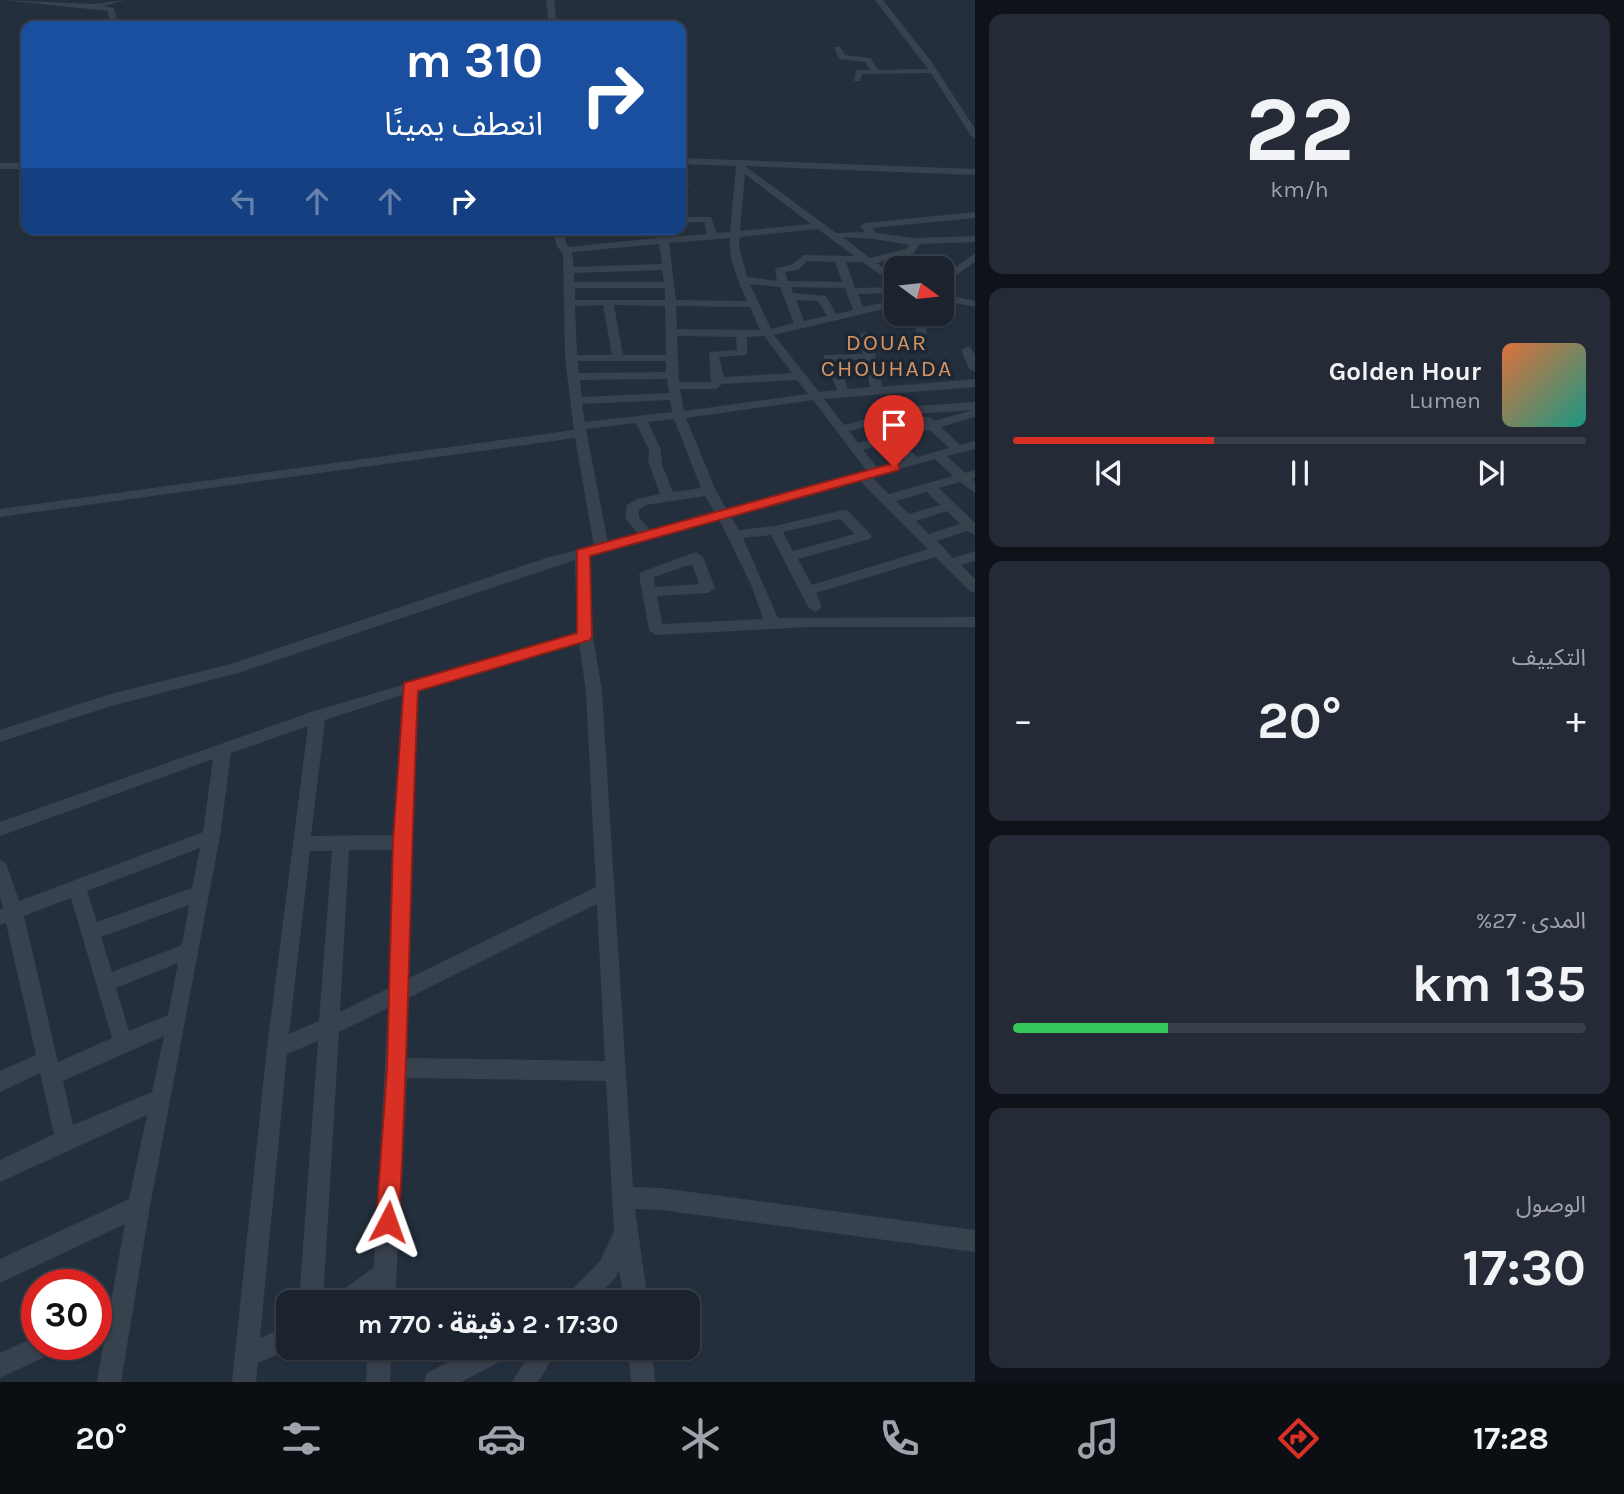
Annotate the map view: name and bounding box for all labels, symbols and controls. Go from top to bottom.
text: 310 m [405,32,543,89]
icon: right [567,49,658,140]
text: 22 [1244,77,1355,183]
text: انعطف يمينًا [384,106,543,143]
text: km/h [1270,176,1329,203]
icon: left [225,182,263,220]
icon: ahead [298,182,336,220]
icon: ahead [371,182,409,220]
icon: right [444,182,482,220]
north arrow [884,256,954,326]
map controls [884,256,954,326]
district label: DOUAR CHOUHADA [821,329,953,382]
text: Golden Hour [1329,356,1481,387]
text: Lumen [1409,387,1481,414]
pin [864,395,924,467]
icon: arrive [875,406,913,444]
icon: previous [1090,454,1128,492]
icon: pause [1281,454,1319,492]
icon: next [1472,454,1510,492]
text: التكييف [1512,644,1586,671]
text: 20° [1257,690,1342,751]
text: − [1013,698,1033,743]
text: + [1566,698,1586,743]
text: المدى · 27% [1476,907,1586,934]
text: 135 km [1412,953,1586,1014]
position arrow [351,1185,425,1259]
text: الوصول [1516,1191,1586,1218]
text: 17:30 [1462,1237,1586,1298]
speed limit sign: 30 [21,1269,112,1360]
text: 17:30 · 2 دقيقة · 770 m [358,1309,618,1340]
icon: filters [277,1414,326,1463]
icon: car [477,1414,526,1463]
icon: climate [676,1414,725,1463]
icon: phone [875,1414,924,1463]
icon: music [1074,1414,1123,1463]
icon: directions [1274,1414,1323,1463]
text: 20° [75,1420,127,1457]
text: 17:28 [1473,1420,1549,1457]

